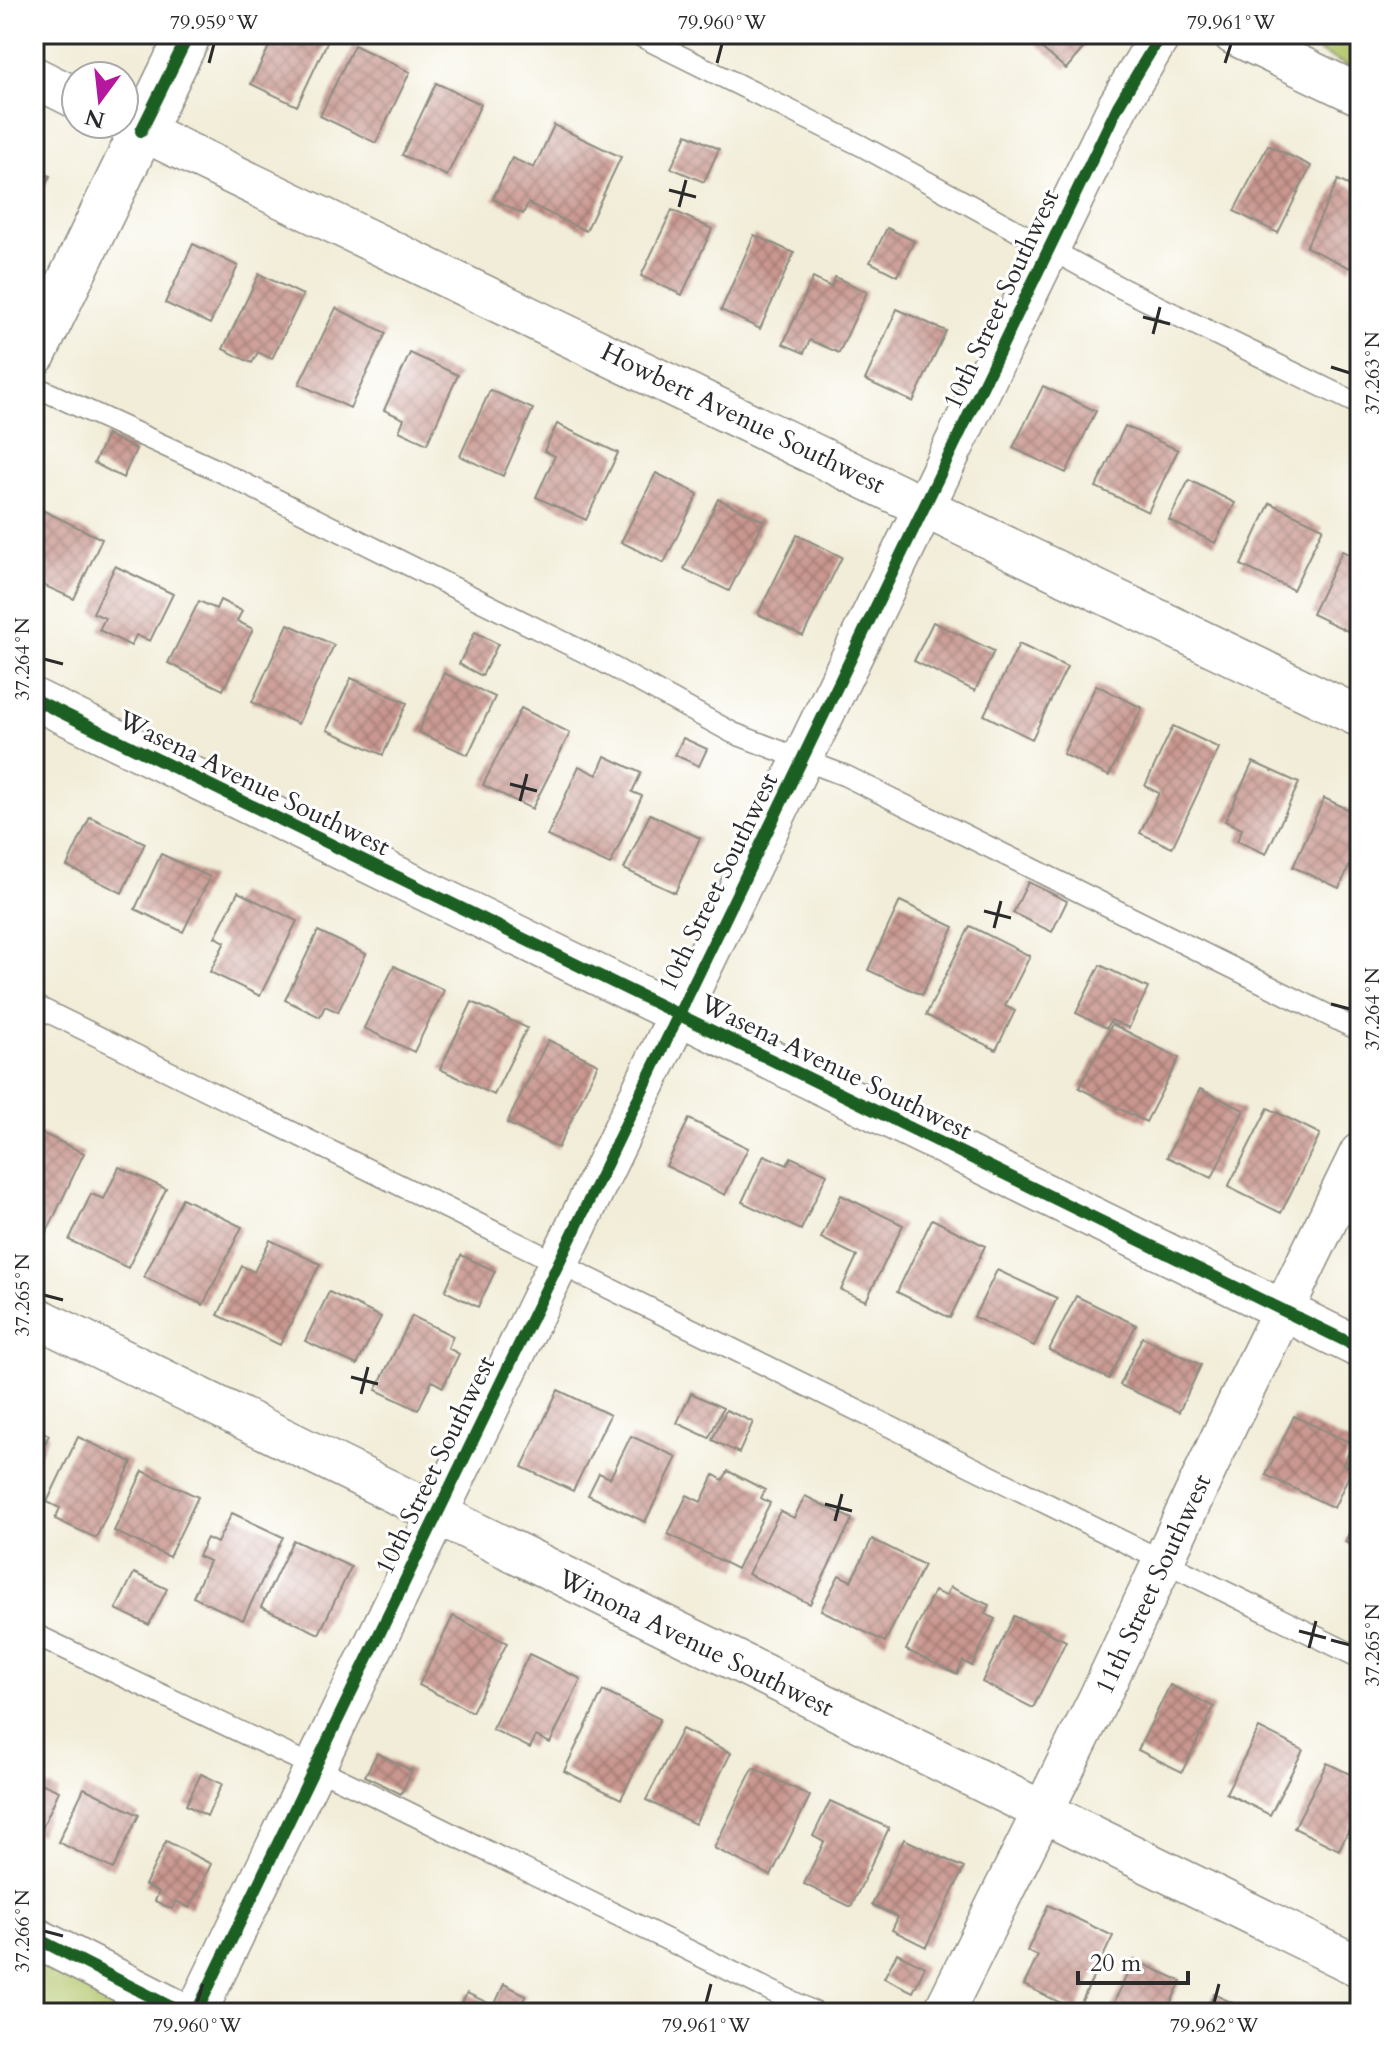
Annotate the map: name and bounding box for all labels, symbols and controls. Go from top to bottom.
text: 79.959°W [170,9,259,36]
text: 79.960°W [678,9,767,36]
text: 79.961°W [1187,9,1276,36]
north arrow [60,60,140,140]
text: N [82,101,108,135]
street label: 10th Street Southwest [935,183,1067,415]
text: 37.263°N [1359,331,1386,415]
street label: Howbert Avenue Southwest [595,334,891,502]
text: 37.264°N [9,617,36,701]
street label: Wasena Avenue Southwest [111,701,396,864]
street label: 10th Street Southwest [650,767,786,997]
text: 37.264°N [1359,967,1386,1051]
street label: Wasena Avenue Southwest [693,985,978,1148]
text: 37.265°N [9,1253,36,1337]
street label: 10th Street Southwest [367,1350,503,1580]
street label: 11th Street Southwest [1087,1468,1219,1700]
street label: Winona Avenue Southwest [551,1561,840,1725]
text: 37.265°N [1359,1603,1386,1687]
text: 37.266°N [9,1889,36,1973]
scale bar [1078,1935,1188,1985]
text: 20 m [1090,1947,1142,1980]
text: 79.960°W [153,2012,242,2039]
text: 79.961°W [662,2012,751,2039]
text: 79.962°W [1170,2012,1259,2039]

